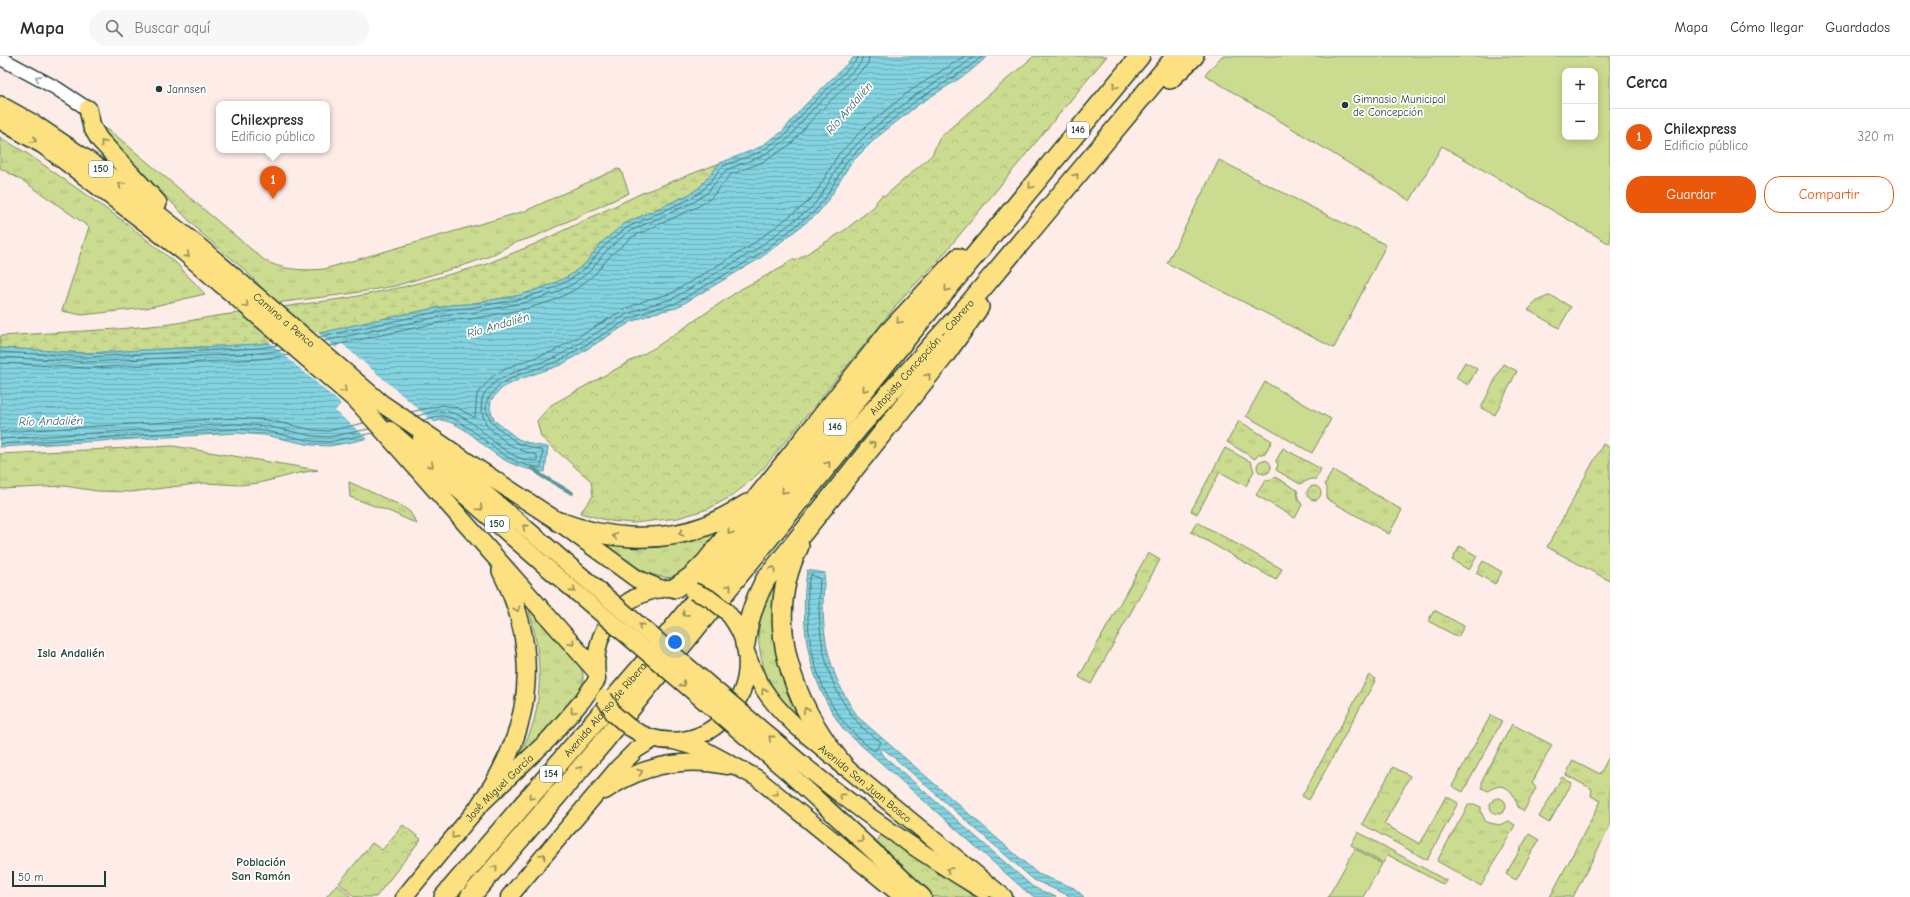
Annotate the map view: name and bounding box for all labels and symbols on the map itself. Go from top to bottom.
one-way arrow [34,75,42,82]
water label: Río Andalién [823,79,876,137]
one-way arrow [1112,81,1119,89]
place label: Jannsen [167,83,206,96]
marker: Jannsen [154,84,164,94]
place label: Gimnasio Municipal de Concepción [1353,93,1446,119]
marker: Gimnasio Municipal de Concepción [1340,100,1350,110]
road number: 146 [1067,122,1089,138]
one-way arrow [30,135,37,142]
one-way arrow [100,141,107,148]
road number: 150 [89,161,113,177]
pin: 1 [260,166,286,199]
one-way arrow [1071,174,1078,181]
one-way arrow [1029,181,1036,188]
one-way arrow [119,183,126,190]
one-way arrow [183,250,190,257]
one-way arrow [945,284,952,291]
street label: Camino a Penco [251,290,318,350]
street label: Autopista Concepción - Cabrero [866,296,977,418]
one-way arrow [241,301,249,308]
water label: Río Andalién [465,309,531,341]
one-way arrow [897,316,904,323]
one-way arrow [924,373,931,380]
one-way arrow [862,385,869,392]
one-way arrow [340,386,347,393]
water label: Río Andalién [19,413,84,429]
road number: 146 [824,419,846,435]
one-way arrow [869,442,876,449]
one-way arrow [426,460,434,468]
one-way arrow [824,461,831,468]
one-way arrow [782,487,789,494]
one-way arrow [475,504,483,511]
road number: 150 [485,516,509,532]
one-way arrow [522,525,530,532]
one-way arrow [727,527,734,534]
one-way arrow [677,529,684,537]
one-way arrow [612,532,618,541]
one-way arrow [768,567,775,574]
one-way arrow [725,585,732,592]
one-way arrow [569,586,576,593]
one-way arrow [512,605,521,612]
one-way arrow [683,610,690,617]
one-way arrow [638,624,645,631]
your location [665,632,685,652]
one-way arrow [568,638,575,645]
district label: Isla Andalién [38,646,104,660]
street label: Avenida Alonso de Ribera [561,660,649,759]
one-way arrow [679,679,686,686]
one-way arrow [761,688,769,695]
one-way arrow [803,706,811,714]
one-way arrow [571,707,578,714]
one-way arrow [769,735,776,742]
street label: Avenida San Juan Bosco [816,741,914,825]
street label: José Miguel García [462,751,536,824]
road number: 154 [540,766,562,782]
one-way arrow [576,766,583,774]
one-way arrow [636,768,643,776]
one-way arrow [771,789,778,796]
one-way arrow [528,792,536,800]
one-way arrow [839,794,846,801]
one-way arrow [452,831,459,838]
one-way arrow [856,835,864,843]
one-way arrow [539,854,546,861]
district label: Población San Ramón [232,855,290,883]
one-way arrow [491,865,498,872]
one-way arrow [946,867,953,874]
scale bar [12,869,106,888]

